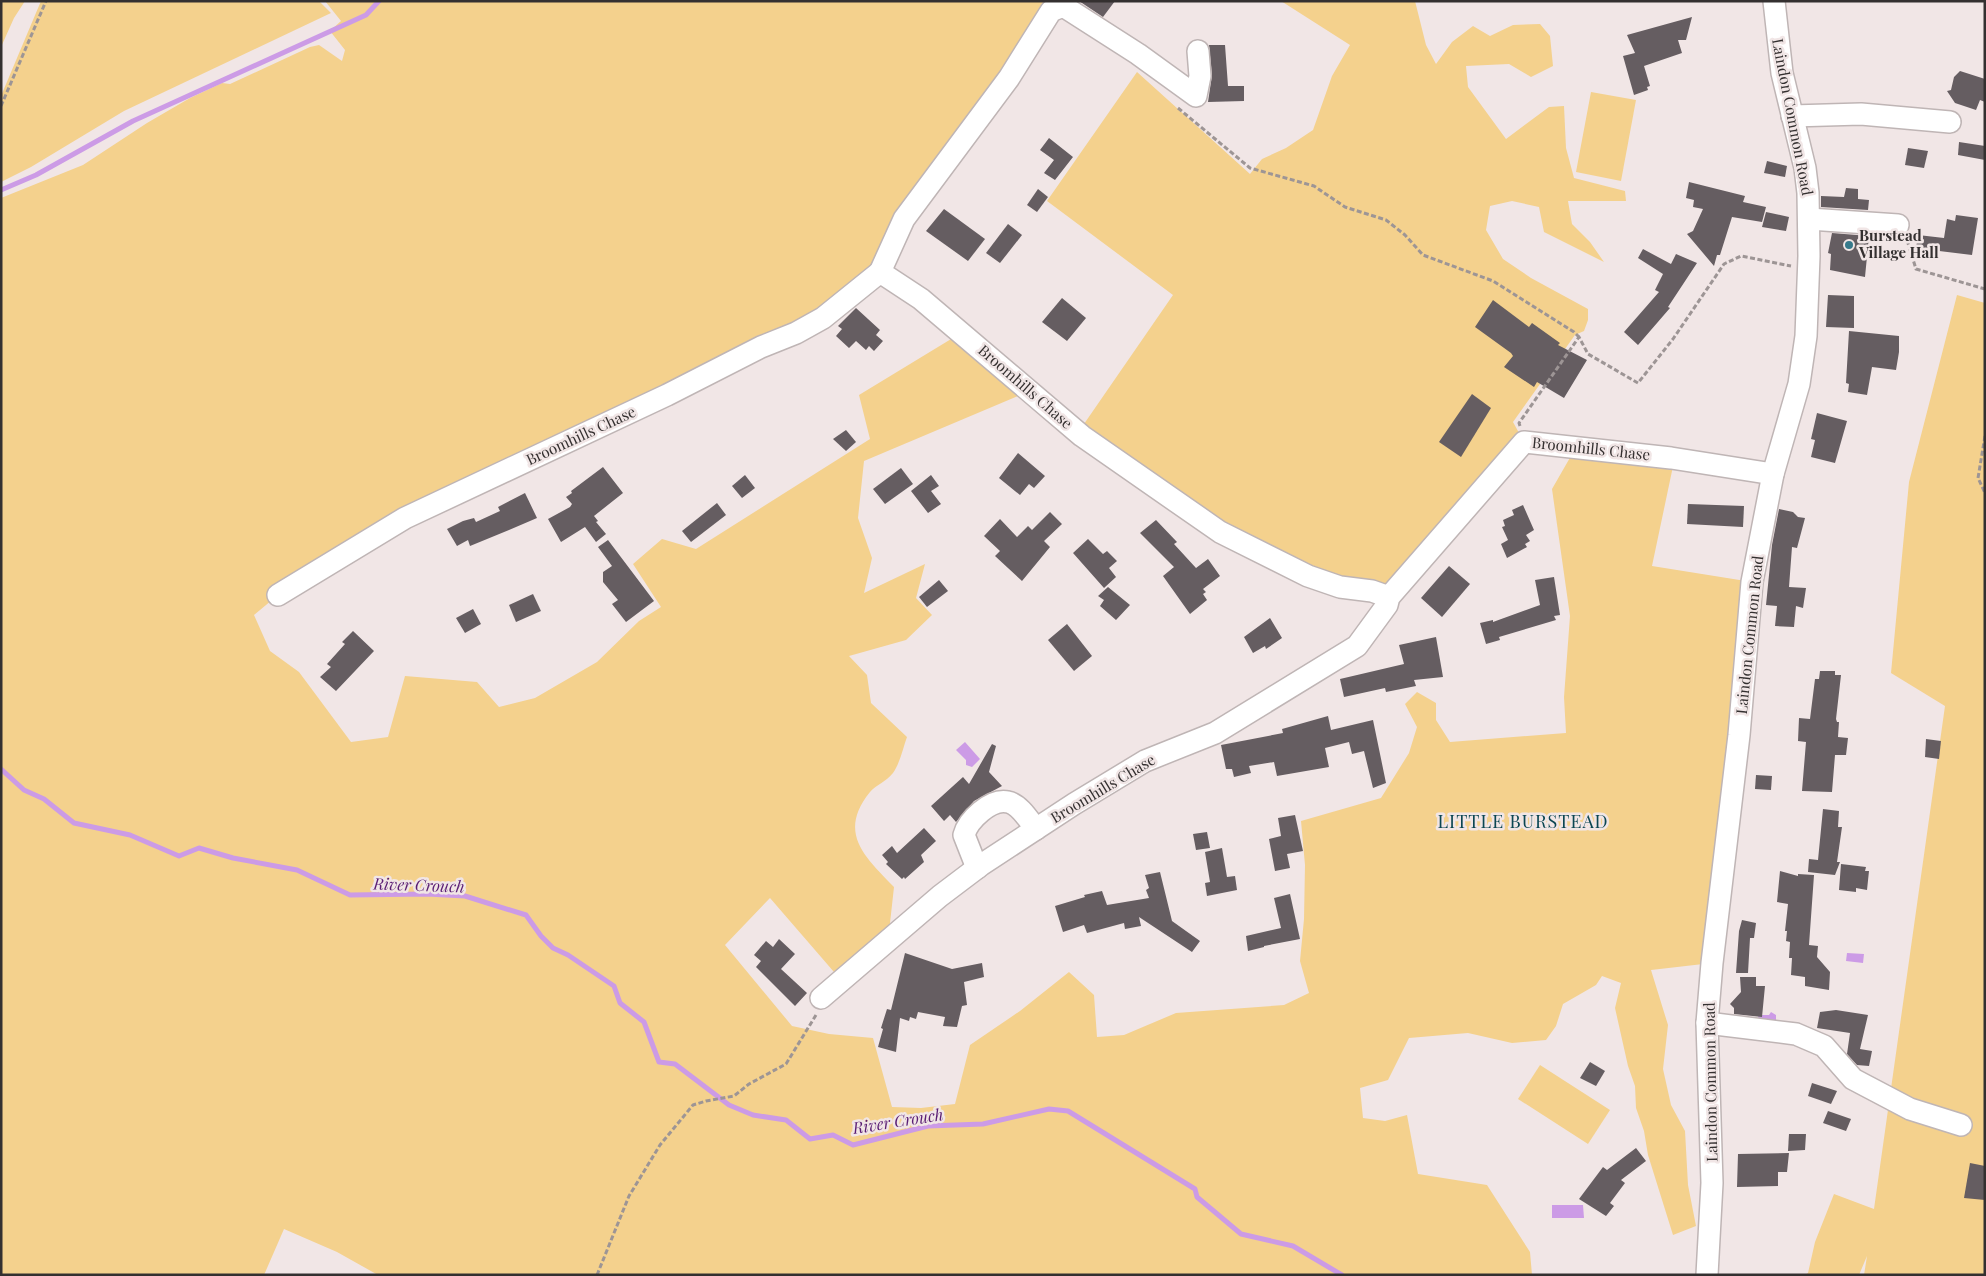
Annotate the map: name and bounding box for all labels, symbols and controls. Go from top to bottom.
street label: Laindon Common Road [1768,37,1818,197]
place label: Burstead Village Hall [1858,225,1939,262]
marker: Burstead Village Hall [1843,239,1855,251]
street label: Broomhills Chase [974,340,1077,433]
street label: Broomhills Chase [523,401,639,469]
street label: Broomhills Chase [1531,432,1651,464]
street label: Laindon Common Road [1731,554,1767,715]
street label: Broomhills Chase [1047,749,1158,827]
district label: LITTLE BURSTEAD [1438,809,1608,833]
water label: River Crouch [372,872,465,897]
street label: Laindon Common Road [1699,1002,1721,1162]
water label: River Crouch [850,1103,945,1138]

